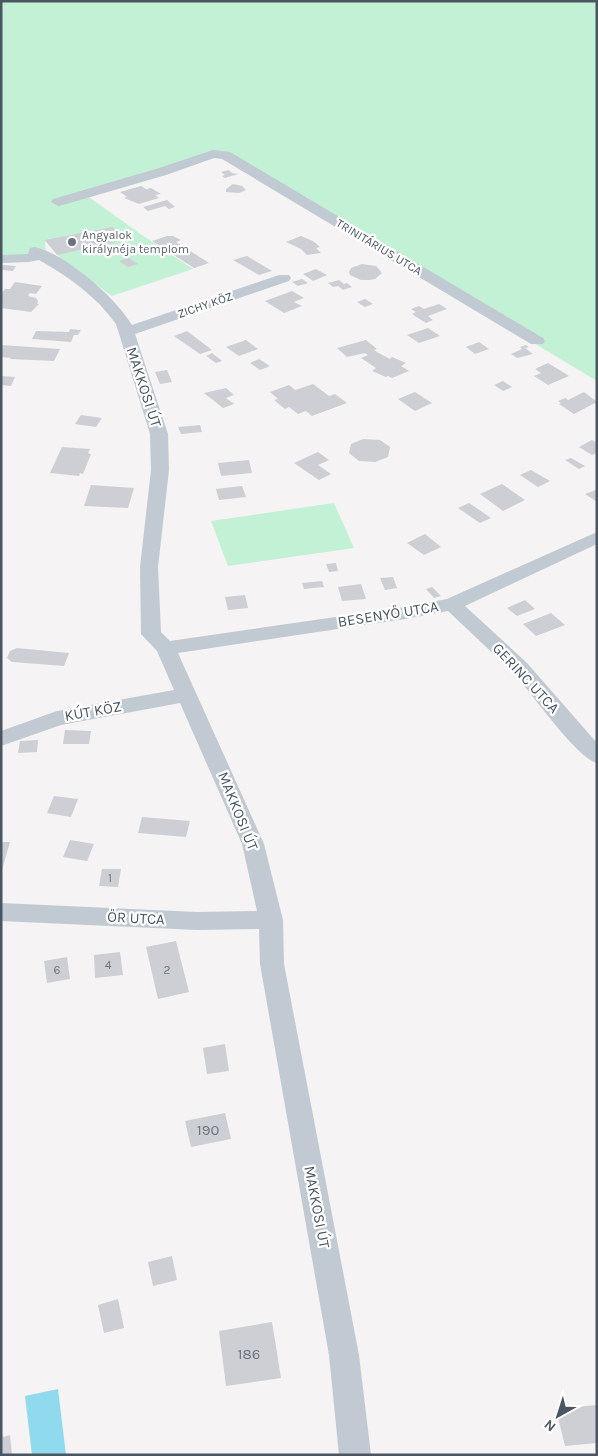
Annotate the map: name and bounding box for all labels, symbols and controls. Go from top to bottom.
street label: TRINITÁRIUS UTCA [334,215,425,278]
place label: Angyalok királynéja templom [82,228,189,256]
marker: Angyalok királynéja templom [66,236,78,248]
street label: ZICHY KÖZ [176,289,234,321]
street label: MAKKOSI ÚT [123,345,166,430]
street label: BESENYŐ UTCA [336,597,440,631]
street label: GERINC UTCA [489,639,563,717]
street label: KÚT KÖZ [63,697,123,725]
street label: MAKKOSI ÚT [214,769,262,853]
house number: 1 [108,871,112,885]
street label: ŐR UTCA [107,908,166,929]
house number: 4 [105,958,112,972]
house number: 6 [54,963,61,977]
house number: 2 [164,963,171,977]
house number: 190 [197,1121,219,1139]
street label: MAKKOSI ÚT [300,1164,334,1250]
house number: 186 [238,1345,260,1363]
north arrow [533,1391,583,1441]
text: N [541,1416,559,1435]

